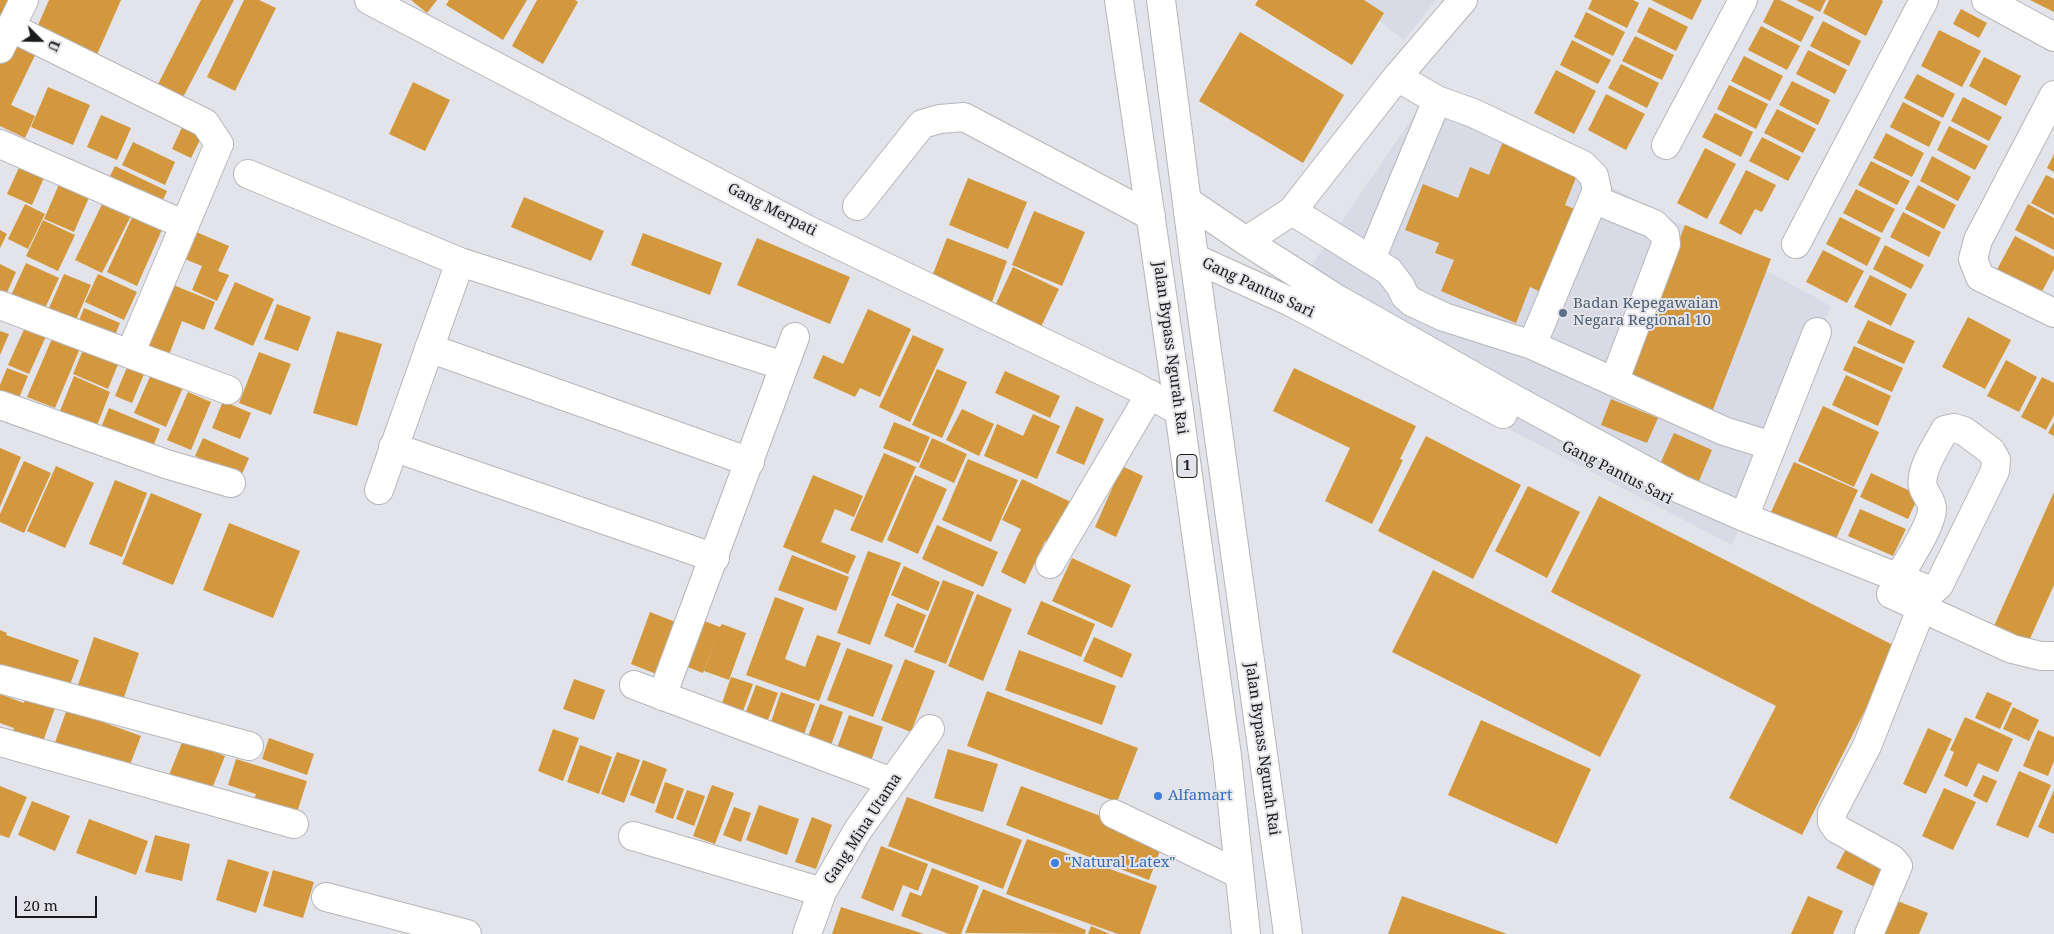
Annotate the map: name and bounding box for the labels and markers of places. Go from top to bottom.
place label: Badan Kepegawaian Negara Regional 10 [1573,295,1719,330]
marker: Badan Kepegawaian Negara Regional 10 [1557,307,1569,319]
place label: Alfamart [1168,787,1232,805]
marker: Alfamart [1152,790,1164,802]
place label: "Natural Latex" [1065,854,1175,872]
marker: "Natural Latex" [1049,857,1061,869]

